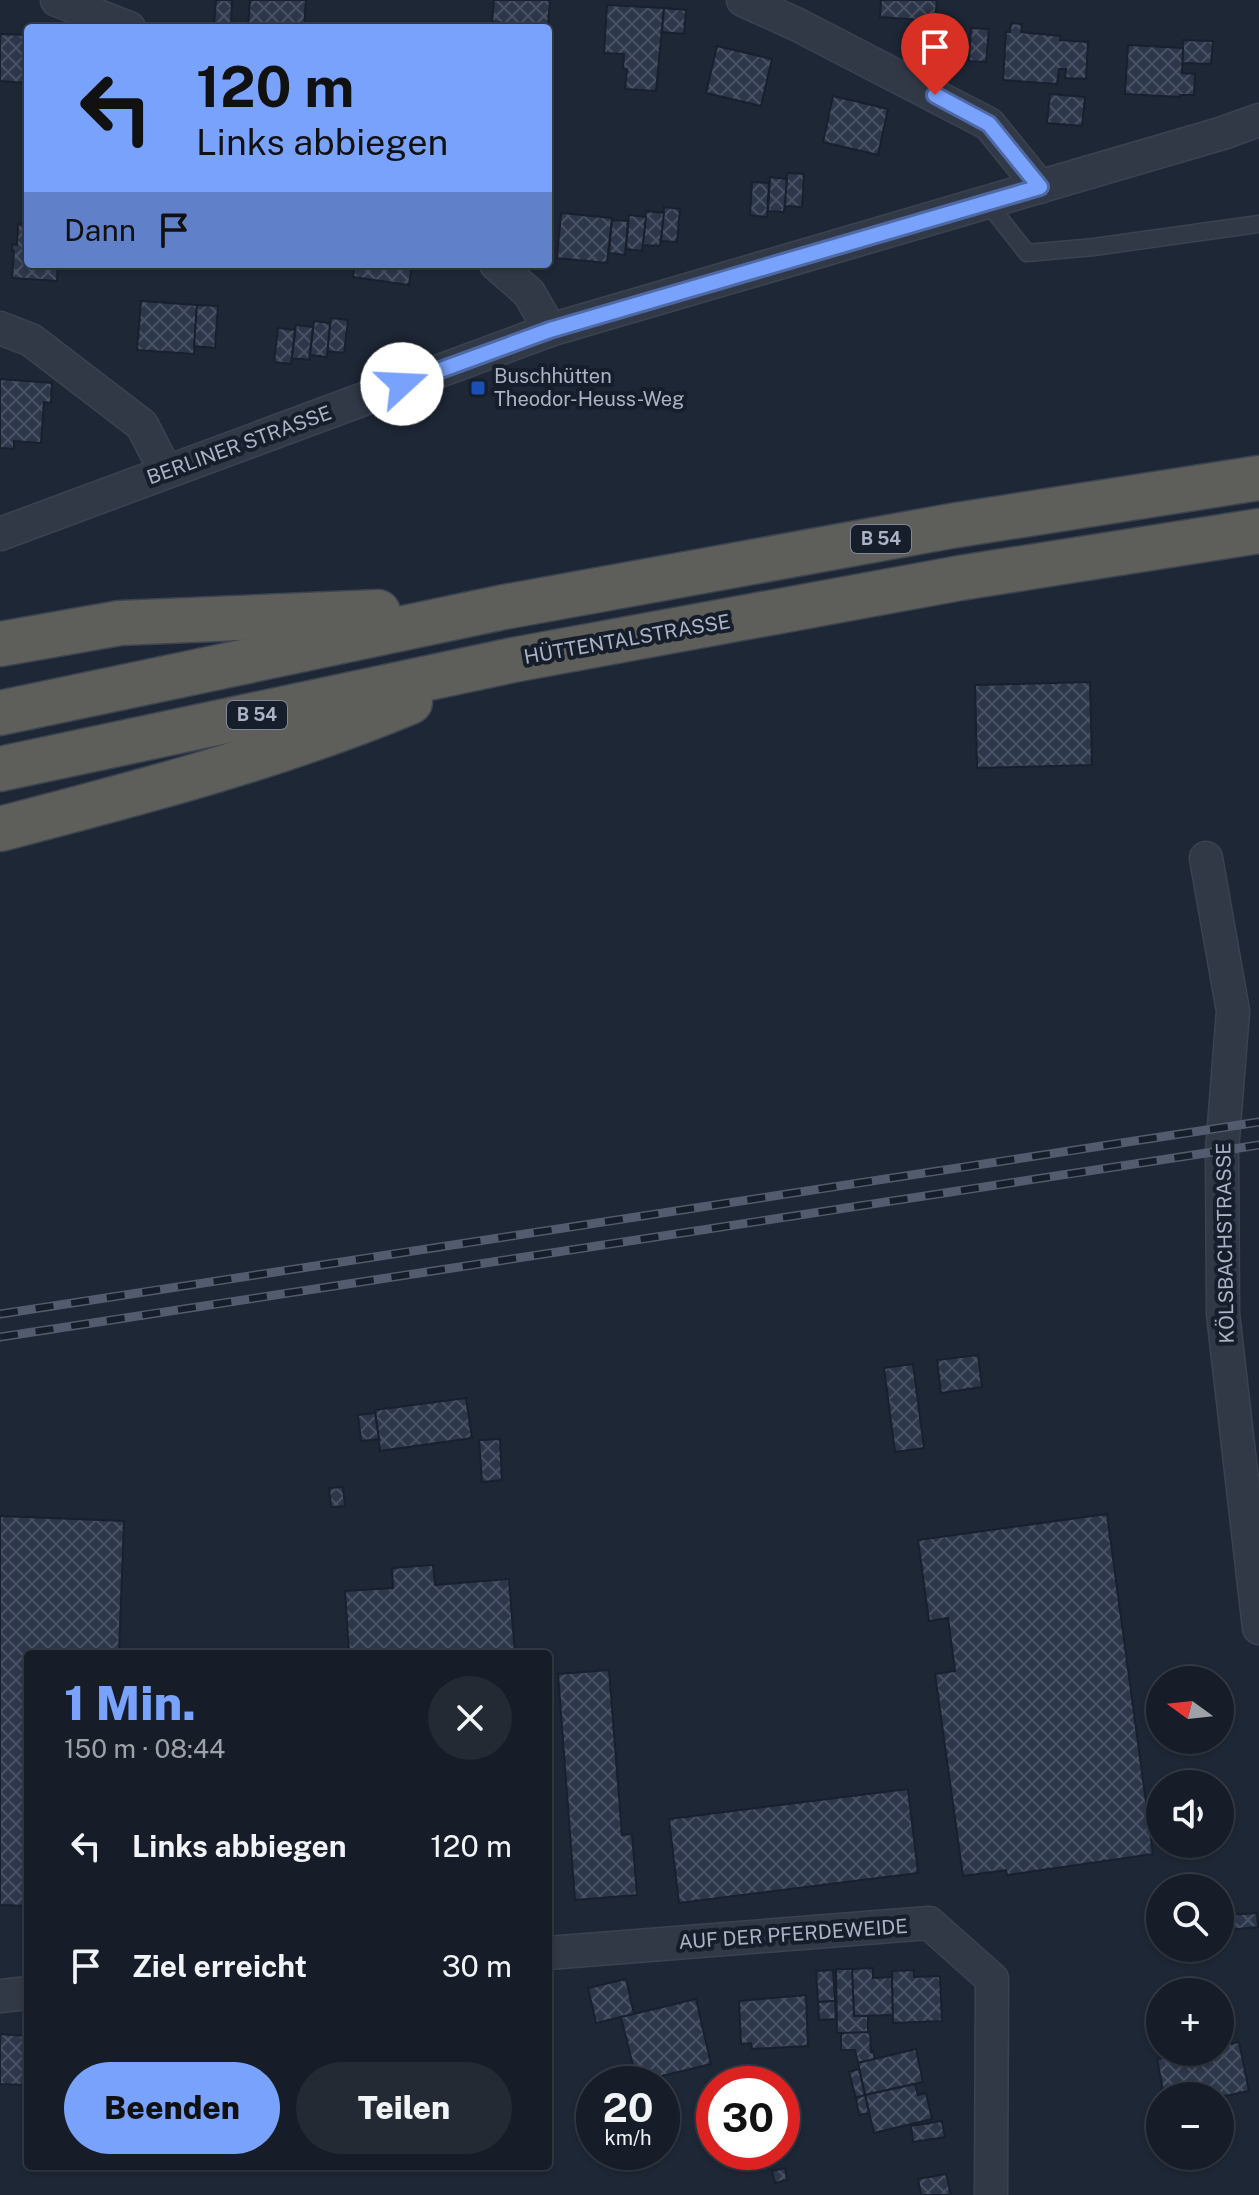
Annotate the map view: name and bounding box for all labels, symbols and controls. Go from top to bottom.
pin [901,13,969,95]
icon: arrive [913,25,957,69]
text: 120 m [196,54,354,120]
icon: left [64,56,168,160]
text: Links abbiegen [196,121,448,163]
icon: arrive [152,208,196,252]
text: Dann [64,212,136,248]
position arrow [360,342,444,426]
place label: Buschhütten Theodor-Heuss-Weg [494,364,685,411]
marker: Buschhütten Theodor-Heuss-Weg [469,379,487,397]
street label: BERLINER STRASSE [143,400,335,490]
road number: B 54 [851,525,911,553]
street label: HÜTTENTALSTRASSE [522,608,732,669]
road number: B 54 [227,701,287,729]
street label: KÖLSBACHSTRASSE [1210,1142,1239,1344]
north arrow [1146,1666,1234,1754]
map controls [1146,1666,1234,2170]
text: 1 Min. [64,1674,196,1731]
button: close [428,1676,512,1760]
text: 150 m · 08:44 [64,1733,225,1764]
button: sound [1146,1770,1234,1858]
icon: left [64,1824,108,1868]
text: Links abbiegen [132,1828,347,1864]
text: 120 m [430,1828,512,1864]
button: search [1146,1874,1234,1962]
street label: AUF DER PFERDEWEIDE [678,1914,908,1954]
icon: arrive [64,1944,108,1988]
text: Ziel erreicht [132,1948,307,1984]
text: 30 m [442,1948,512,1984]
button: + [1146,1978,1234,2066]
button: Beenden [64,2062,280,2154]
button: Teilen [296,2062,512,2154]
speed limit sign: 30 [696,2066,800,2170]
button: − [1146,2082,1234,2170]
text: 20 [602,2084,654,2131]
text: km/h [604,2126,652,2150]

